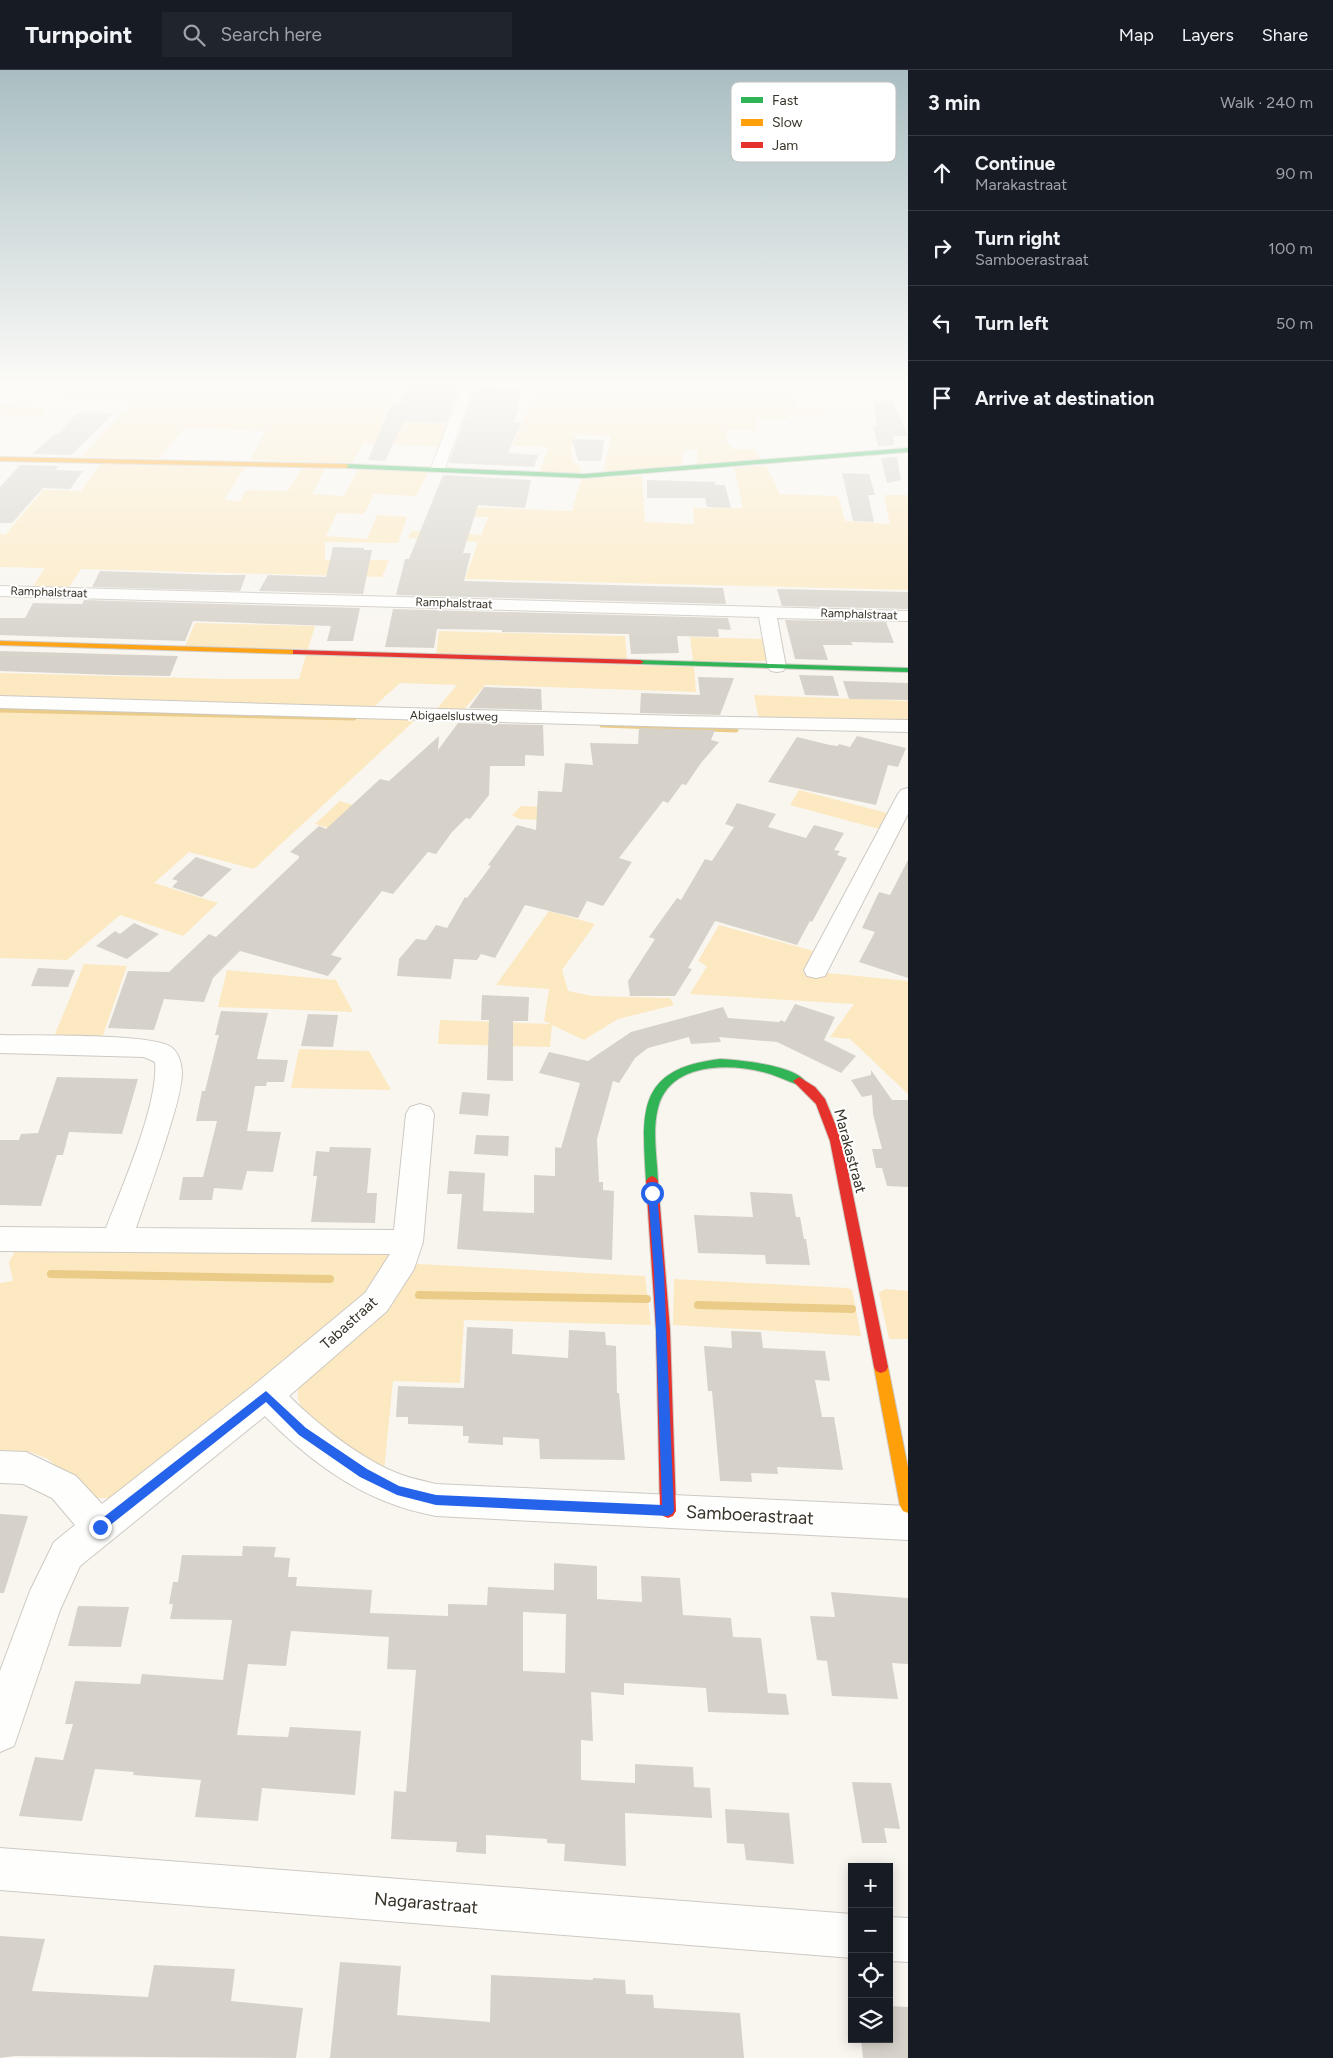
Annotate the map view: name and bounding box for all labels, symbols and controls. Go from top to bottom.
search box [162,12,512,57]
text: Turnpoint [25,20,132,49]
icon: search [180,21,208,49]
text: Search here [220,23,322,46]
text: Map [1119,24,1154,46]
text: Layers [1182,24,1234,46]
text: Share [1262,24,1308,46]
legend [731,82,896,162]
text: 3 min [928,90,980,115]
text: Fast [772,92,798,109]
text: Walk · 240 m [1220,93,1313,112]
text: Slow [772,114,803,131]
text: Jam [772,137,798,154]
text: Continue [975,152,1055,175]
icon: ahead [928,159,956,187]
text: 90 m [1276,164,1313,183]
text: Marakastraat [975,175,1067,194]
text: Turn right [975,227,1061,250]
icon: right [928,234,956,262]
text: 100 m [1268,239,1313,258]
text: Samboerastraat [975,250,1089,269]
icon: left [928,309,956,337]
text: Turn left [975,312,1049,335]
text: 50 m [1276,314,1313,333]
icon: arrive [928,384,956,412]
text: Arrive at destination [975,387,1154,410]
street label: Ramphalstraat [10,584,88,600]
street label: Ramphalstraat [415,595,493,611]
street label: Ramphalstraat [820,606,898,622]
street label: Abigaelslustweg [410,708,498,724]
street label: Marakastraat [830,1107,870,1195]
route start [641,1182,664,1205]
street label: Tabastraat [317,1293,381,1353]
street label: Samboerastraat [685,1501,815,1529]
route end [89,1516,112,1539]
map controls [848,1863,893,2043]
button: + [848,1863,893,1908]
street label: Nagarastraat [373,1887,479,1919]
button: − [848,1908,893,1953]
button: locate [848,1953,893,1998]
button: layers [848,1998,893,2043]

